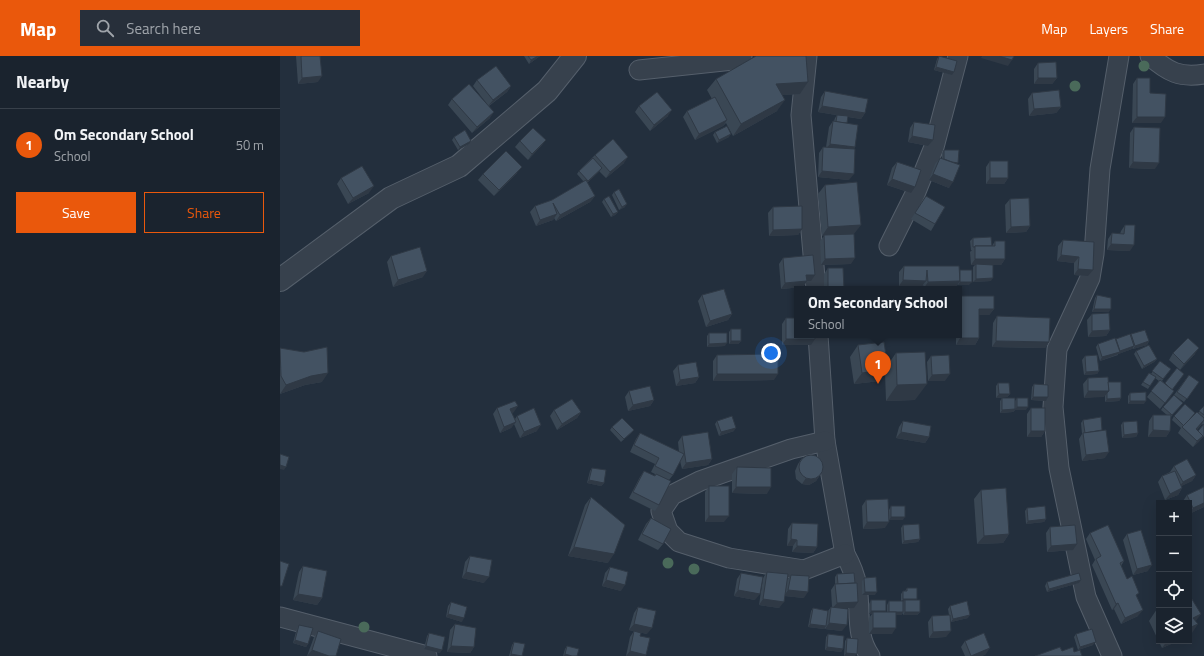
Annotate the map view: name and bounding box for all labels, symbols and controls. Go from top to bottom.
search box [80,10,360,46]
text: Map [20,14,56,43]
icon: search [94,17,116,39]
text: Search here [126,17,201,40]
text: Map [1041,18,1067,39]
text: Layers [1089,18,1128,39]
text: Share [1150,18,1184,39]
text: Nearby [16,69,69,95]
text: Om Secondary School [54,123,194,146]
text: 1 [25,135,33,155]
text: 50 m [236,135,264,155]
text: School [54,146,90,166]
button: Save [16,192,136,233]
button: Share [144,192,264,233]
popup [794,286,962,338]
text: Om Secondary School [808,291,948,314]
text: School [808,314,845,334]
your location [761,343,781,363]
pin: 1 [865,351,891,384]
map controls [1156,500,1192,644]
button: + [1156,500,1192,536]
button: − [1156,536,1192,572]
button: locate [1156,572,1192,608]
button: layers [1156,608,1192,644]

